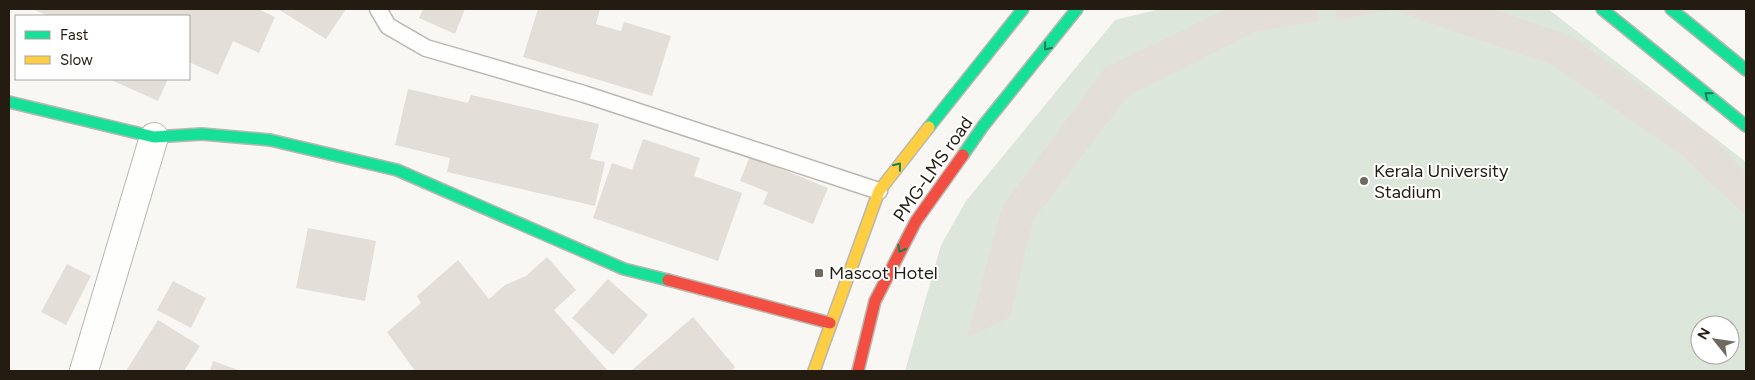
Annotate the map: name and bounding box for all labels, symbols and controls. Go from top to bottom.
legend [15,15,190,80]
text: Fast [60,26,89,44]
one-way arrow [1045,41,1053,50]
text: Slow [60,51,93,69]
one-way arrow [1705,92,1714,101]
street label: PMG-LMS road [889,112,977,226]
place label: Kerala University Stadium [1374,160,1509,203]
one-way arrow [893,163,901,172]
marker: Kerala University Stadium [1358,175,1370,187]
one-way arrow [897,244,907,253]
place label: Mascot Hotel [829,262,938,284]
marker: Mascot Hotel [813,267,825,279]
north arrow [1690,315,1740,365]
text: N [1694,325,1714,343]

